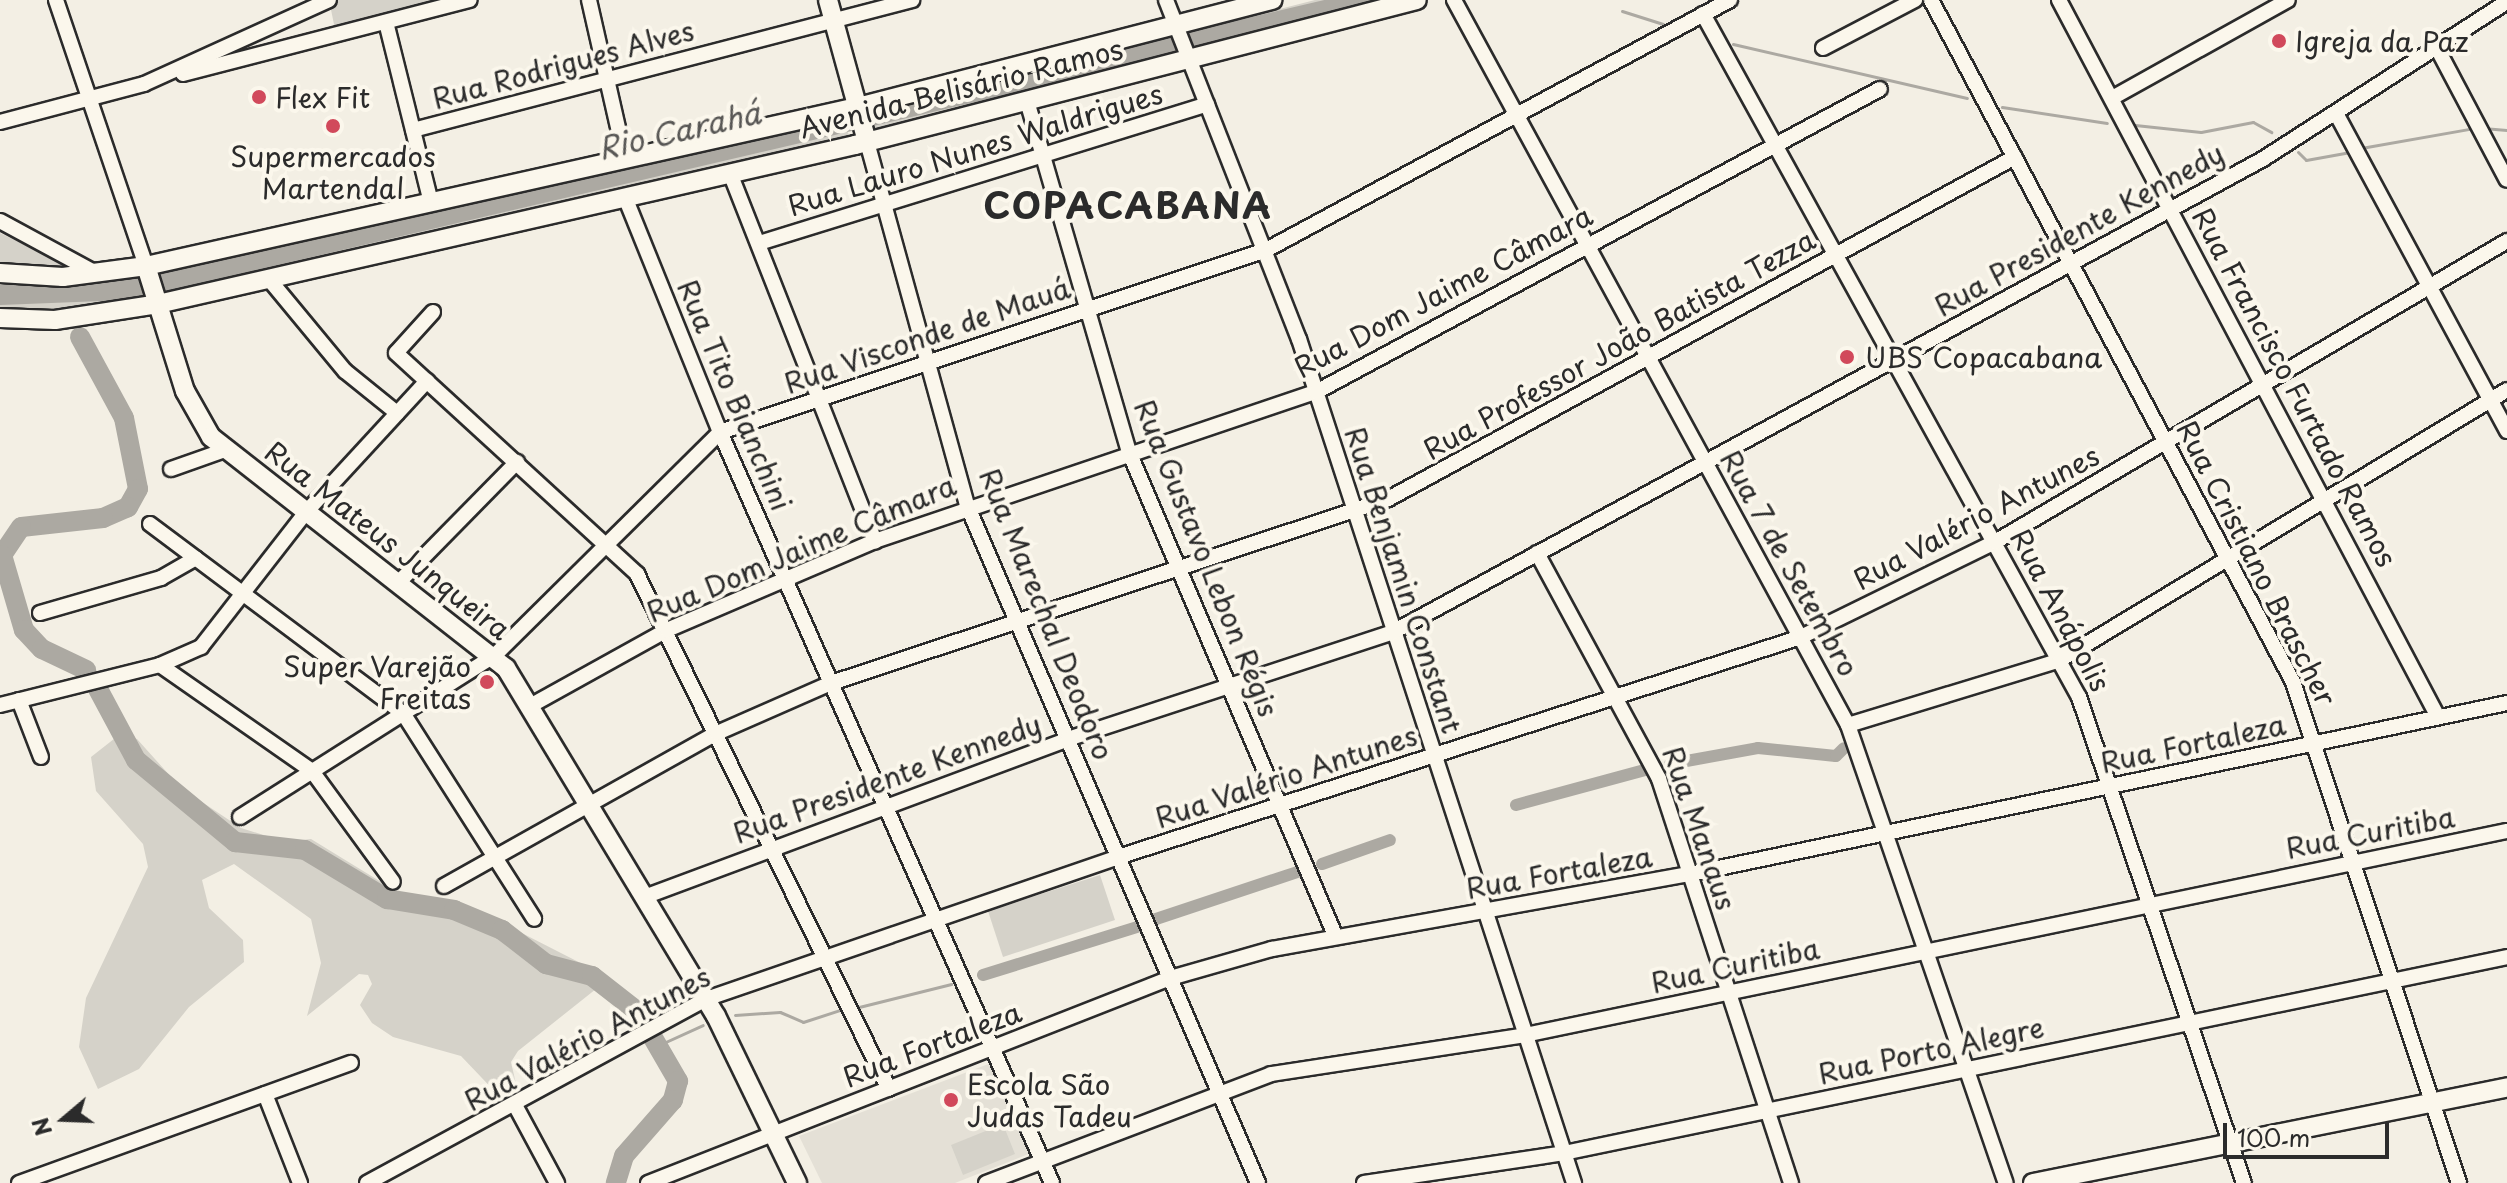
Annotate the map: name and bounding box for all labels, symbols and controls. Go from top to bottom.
street label: Rua Rodrigues Alves [427,12,699,116]
place label: Igreja da Paz [2295,24,2470,58]
street label: Avenida Belisário Ramos [797,32,1125,144]
marker: Igreja da Paz [2270,32,2288,50]
street label: Rua Lauro Nunes Waldrigues [782,76,1168,222]
place label: Flex Fit [275,80,372,114]
marker: Flex Fit [250,88,268,106]
water label: Rio Carahá [594,94,764,166]
marker: Supermercados Martendal [324,117,342,135]
street label: Rua Presidente Kennedy [1929,136,2229,322]
place label: Supermercados Martendal [230,139,436,205]
district label: COPACABANA [984,183,1272,227]
street label: Rua Dom Jaime Câmara [1287,197,1599,385]
street label: Rua Francisco Furtado Ramos [2185,201,2405,573]
street label: Rua Professor João Batista Tezza [1415,221,1823,467]
street label: Rua Visconde de Mauá [776,269,1078,401]
street label: Rua Tito Bianchini [671,274,799,516]
place label: UBS Copacabana [1865,340,2101,374]
marker: UBS Copacabana [1836,346,1858,368]
street label: Rua Gustavo Lebon Régis [1128,394,1286,722]
street label: Rua Cristiano Brascher [2170,415,2344,711]
street label: Rua Benjamin Constant [1338,421,1470,739]
street label: Rua Mateus Junqueira [258,433,518,647]
street label: Rua Valério Antunes [1847,438,2105,596]
street label: Rua 7 de Setembro [1713,443,1867,683]
street label: Rua Marechal Deodoro [973,463,1121,765]
street label: Rua Dom Jaime Câmara [640,467,962,629]
street label: Rua Anápolis [2004,522,2118,698]
place label: Super Varejão Freitas [282,649,471,715]
marker: Super Varejão Freitas [478,673,496,691]
street label: Rua Presidente Kennedy [729,707,1045,849]
street label: Rua Fortaleza [2098,707,2288,779]
street label: Rua Valério Antunes [1150,718,1422,834]
street label: Rua Manaus [1657,743,1743,913]
street label: Rua Curitiba [2282,799,2458,865]
street label: Rua Fortaleza [1464,839,1654,905]
street label: Rua Curitiba [1647,931,1823,999]
street label: Rua Valério Antunes [458,959,716,1117]
street label: Rua Fortaleza [838,995,1026,1093]
street label: Rua Porto Alegre [1815,1010,2047,1090]
place label: Escola São Judas Tadeu [967,1067,1133,1133]
north arrow [24,1079,104,1159]
marker: Escola São Judas Tadeu [942,1091,960,1109]
scale bar [2227,1107,2393,1157]
text: N [22,1113,59,1141]
text: 100 m [2237,1119,2310,1155]

